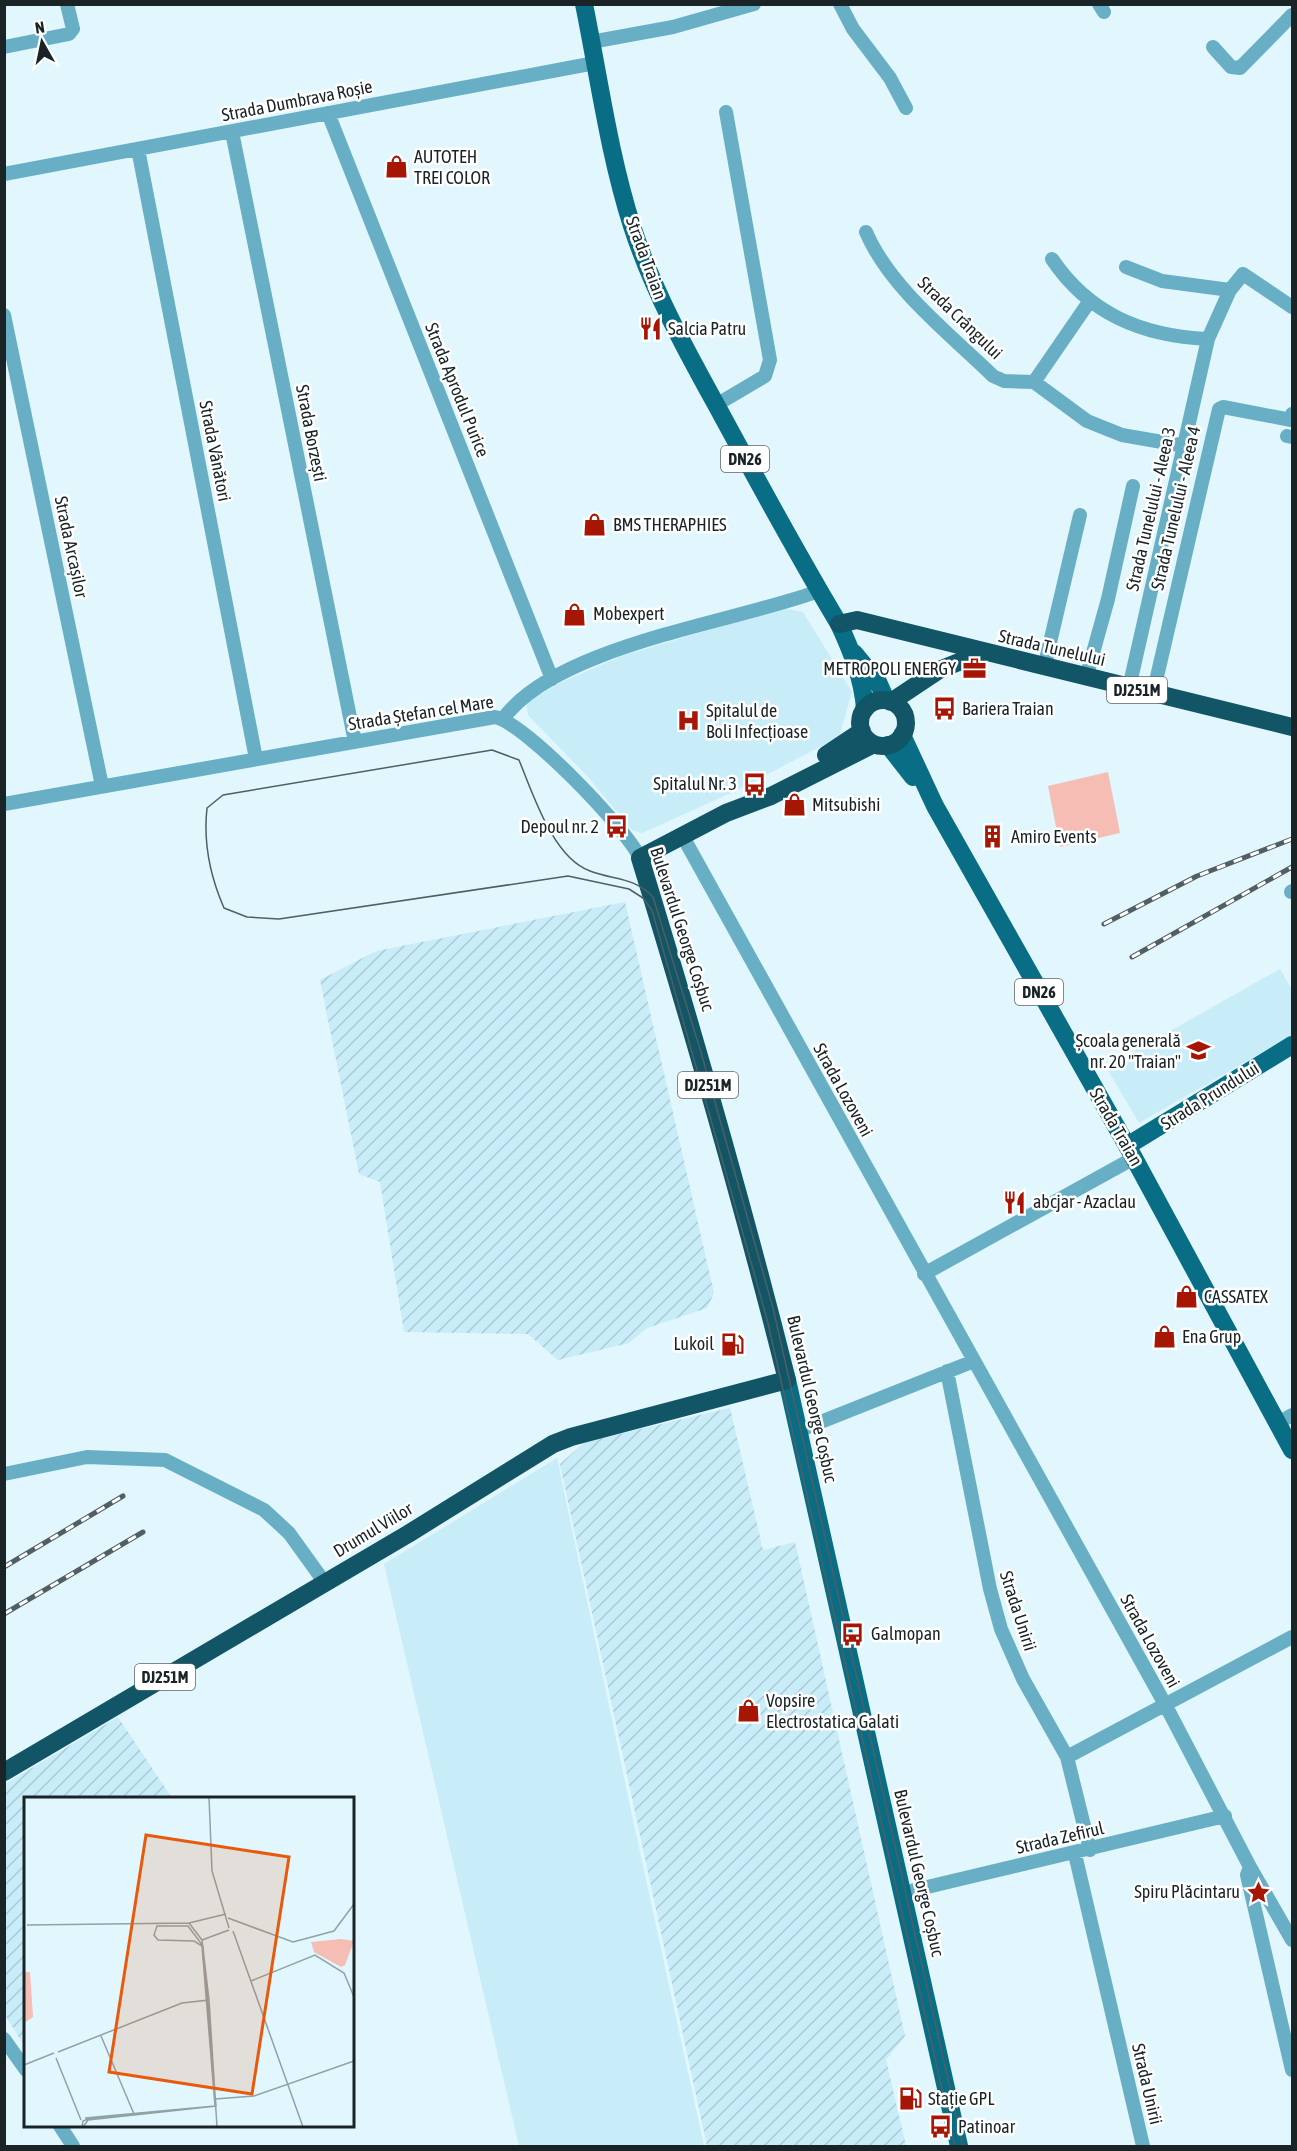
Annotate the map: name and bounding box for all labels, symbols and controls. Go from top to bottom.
north arrow [12,12,72,72]
text: N [34,18,46,37]
street label: Strada Dumbrava Roșie [220,76,374,125]
place label: AUTOTEH TREI COLOR [414,146,490,188]
shop icon: AUTOTEH TREI COLOR [383,154,409,180]
street label: Strada Traian [622,213,671,302]
street label: Strada Crângului [914,272,1007,363]
restaurant icon: Salcia Patru [637,316,663,342]
place label: Salcia Patru [668,318,746,339]
street label: Strada Aprodul Purice [421,320,494,460]
street label: Strada Borzești [292,383,331,483]
street label: Strada Vânători [195,399,236,503]
street label: Strada Tunelului - Aleea 4 [1146,424,1205,592]
street label: Strada Tunelului - Aleea 3 [1121,425,1180,593]
road number: DN26 [721,446,769,472]
street label: Strada Arcașilor [50,494,93,600]
shop icon: BMS THERAPHIES [582,512,608,538]
place label: BMS THERAPHIES [613,514,727,535]
shop icon: Mobexpert [562,601,588,627]
place label: Mobexpert [593,603,664,624]
street label: Strada Tunelului [997,625,1108,670]
office icon: METROPOLI ENERGY [961,656,987,682]
place label: METROPOLI ENERGY [823,658,956,679]
road number: DJ251M [1107,677,1167,703]
street label: Strada Ștefan cel Mare [347,691,495,734]
bus stop icon: Bariera Traian [931,696,957,722]
place label: Bariera Traian [962,698,1054,719]
place label: Spitalul de Boli Infecțioase [706,700,808,742]
hospital icon: Spitalul de Boli Infecțioase [675,708,701,734]
bus stop icon: Spitalul Nr. 3 [742,771,768,797]
place label: Spitalul Nr. 3 [653,773,737,794]
shop icon: Mitsubishi [781,792,807,818]
place label: Mitsubishi [812,794,880,815]
bus stop icon: Depoul nr. 2 [604,814,630,840]
place label: Depoul nr. 2 [520,816,599,837]
building icon: Amiro Events [980,824,1006,850]
place label: Amiro Events [1011,826,1097,847]
street label: Bulevardul George Coșbuc [646,844,719,1014]
road number: DN26 [1015,979,1063,1005]
place label: Școala generală nr. 20 "Traian" [1075,1030,1181,1072]
school or university icon: Școala generală nr. 20 "Traian" [1186,1038,1212,1064]
street label: Strada Lozoveni [809,1039,878,1140]
street label: Strada Prundului [1157,1057,1263,1134]
road number: DJ251M [678,1072,738,1098]
street label: Strada Traian [1086,1084,1147,1170]
restaurant icon: abcjar - Azaclau [1002,1189,1028,1215]
place label: abcjar - Azaclau [1033,1191,1136,1212]
shop icon: CASSATEX [1173,1284,1199,1310]
place label: CASSATEX [1204,1286,1269,1307]
street label: Bulevardul George Coșbuc [783,1313,842,1485]
shop icon: Ena Grup [1151,1324,1177,1350]
place label: Ena Grup [1182,1326,1241,1347]
fuel station icon: Lukoil [719,1331,745,1357]
place label: Lukoil [673,1333,714,1354]
street label: Drumul Viilor [329,1497,417,1561]
street label: Strada Unirii [996,1568,1041,1653]
street label: Strada Lozoveni [1116,1590,1185,1691]
bus stop icon: Galmopan [840,1621,866,1647]
place label: Galmopan [871,1623,941,1644]
road number: DJ251M [135,1664,195,1690]
place label: Vopsire Electrostatica Galati [766,1690,899,1732]
shop icon: Vopsire Electrostatica Galati [735,1698,761,1724]
street label: Bulevardul George Coșbuc [890,1787,949,1959]
inset map [24,1797,354,2127]
street label: Strada Zefirul [1014,1817,1106,1858]
place icon: Spiru Plăcintaru [1245,1879,1271,1905]
place label: Spiru Plăcintaru [1134,1881,1240,1902]
street label: Strada Unirii [1128,2041,1167,2126]
fuel station icon: Stație GPL [897,2086,923,2112]
place label: Stație GPL [928,2088,994,2109]
bus stop icon: Patinoar [927,2114,953,2140]
place label: Patinoar [958,2116,1016,2137]

